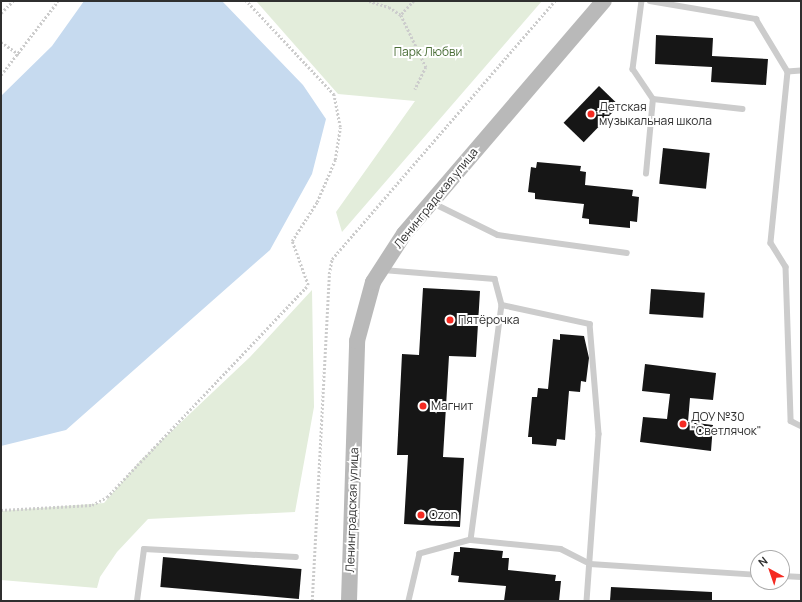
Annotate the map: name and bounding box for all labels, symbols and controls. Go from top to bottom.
park label: Парк Любви [394,45,462,59]
place label: Детская музыкальная школа [599,100,712,128]
marker: Детская музыкальная школа [586,109,596,119]
street label: Ленинградская улица [391,145,481,251]
place label: Пятёрочка [458,313,519,327]
marker: Пятёрочка [445,315,455,325]
place label: Магнит [431,399,473,413]
marker: Магнит [418,401,428,411]
place label: ДОУ №30 "Светлячок" [691,410,761,438]
marker: ДОУ №30 "Светлячок" [678,419,688,429]
street label: Ленинградская улица [343,447,361,573]
place label: Ozon [429,508,458,522]
marker: Ozon [416,510,426,520]
north arrow [750,550,790,590]
text: N [755,553,770,569]

